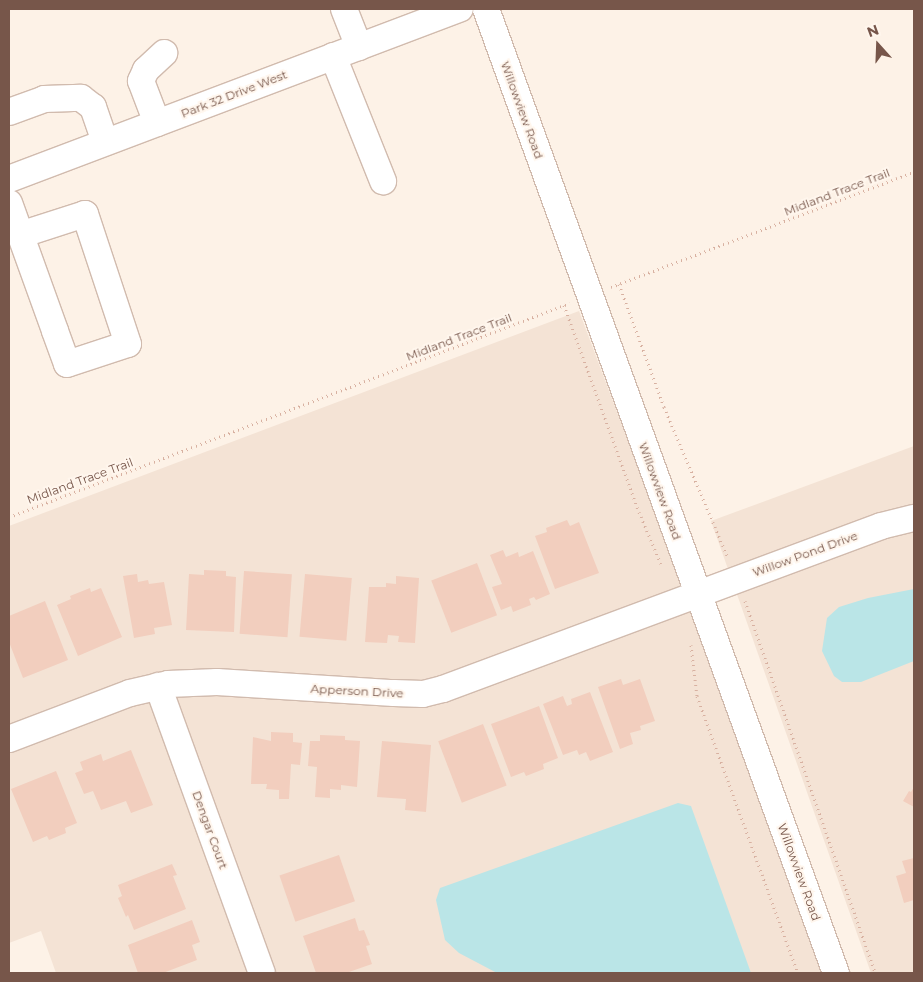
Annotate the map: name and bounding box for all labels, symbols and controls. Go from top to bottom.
north arrow [853,20,903,70]
text: N [864,21,881,41]
street label: Willowview Road [498,59,546,161]
street label: Park 32 Drive West [179,67,289,121]
street label: Midland Trace Trail [782,165,892,219]
street label: Midland Trace Trail [404,310,514,364]
street label: Willowview Road [636,440,684,542]
street label: Midland Trace Trail [25,455,135,507]
street label: Willow Pond Drive [751,528,859,580]
street label: Apperson Drive [310,681,404,701]
street label: Dengar Court [189,789,231,871]
street label: Willowview Road [775,821,823,923]

